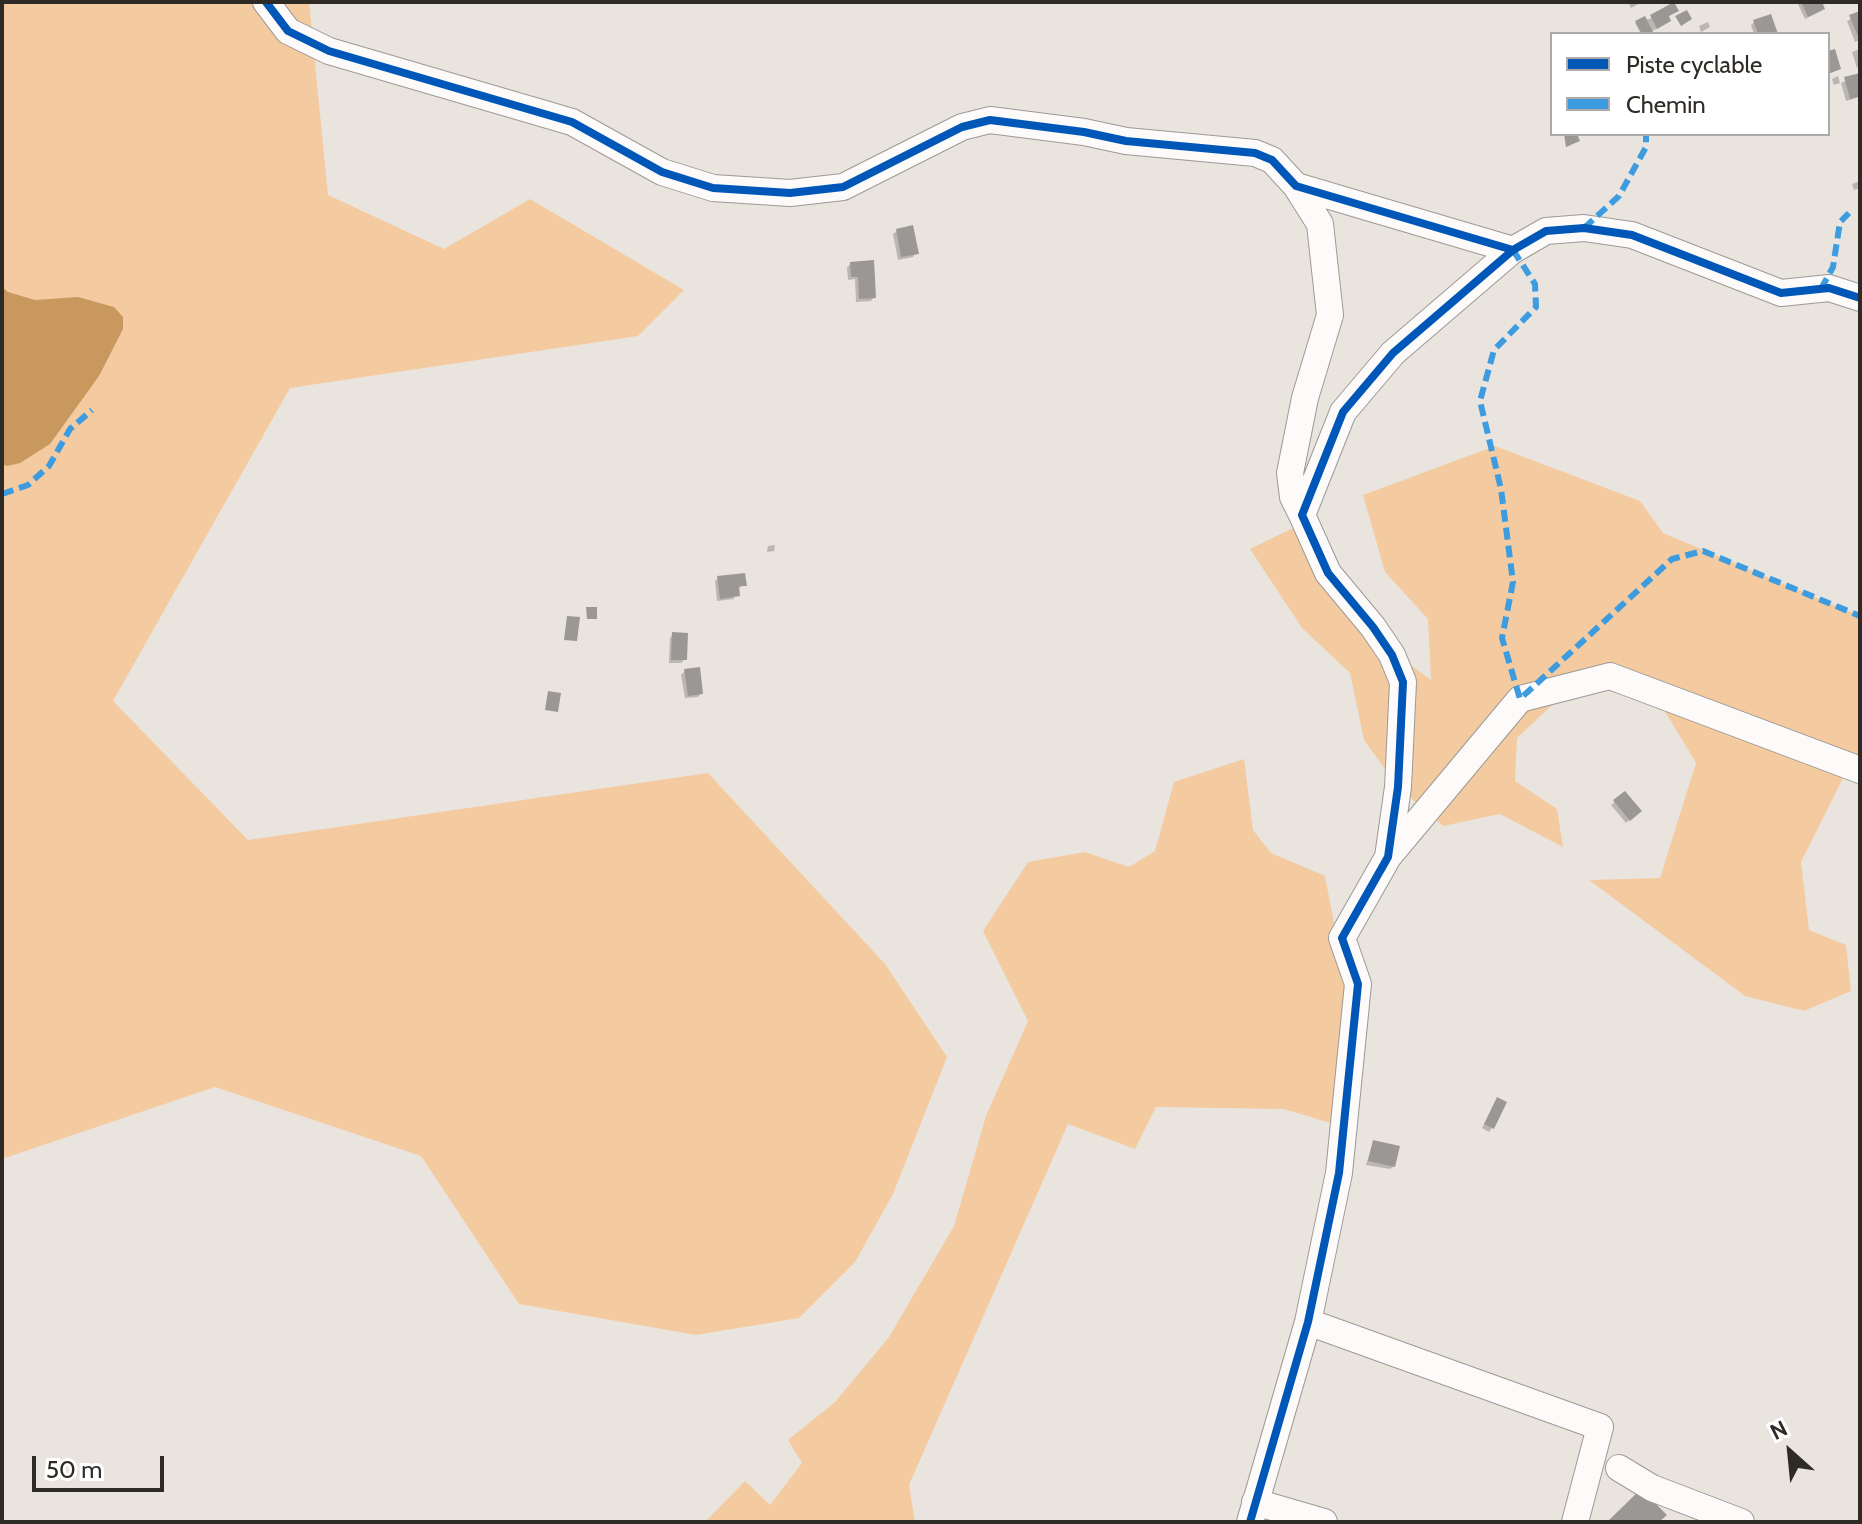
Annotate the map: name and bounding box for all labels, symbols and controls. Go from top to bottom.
legend [1550,32,1830,136]
text: Piste cyclable [1626,50,1762,79]
text: Chemin [1626,90,1706,119]
north arrow [1750,1412,1830,1492]
text: N [1766,1415,1792,1446]
scale bar [36,1440,168,1490]
text: 50 m [46,1455,102,1484]

